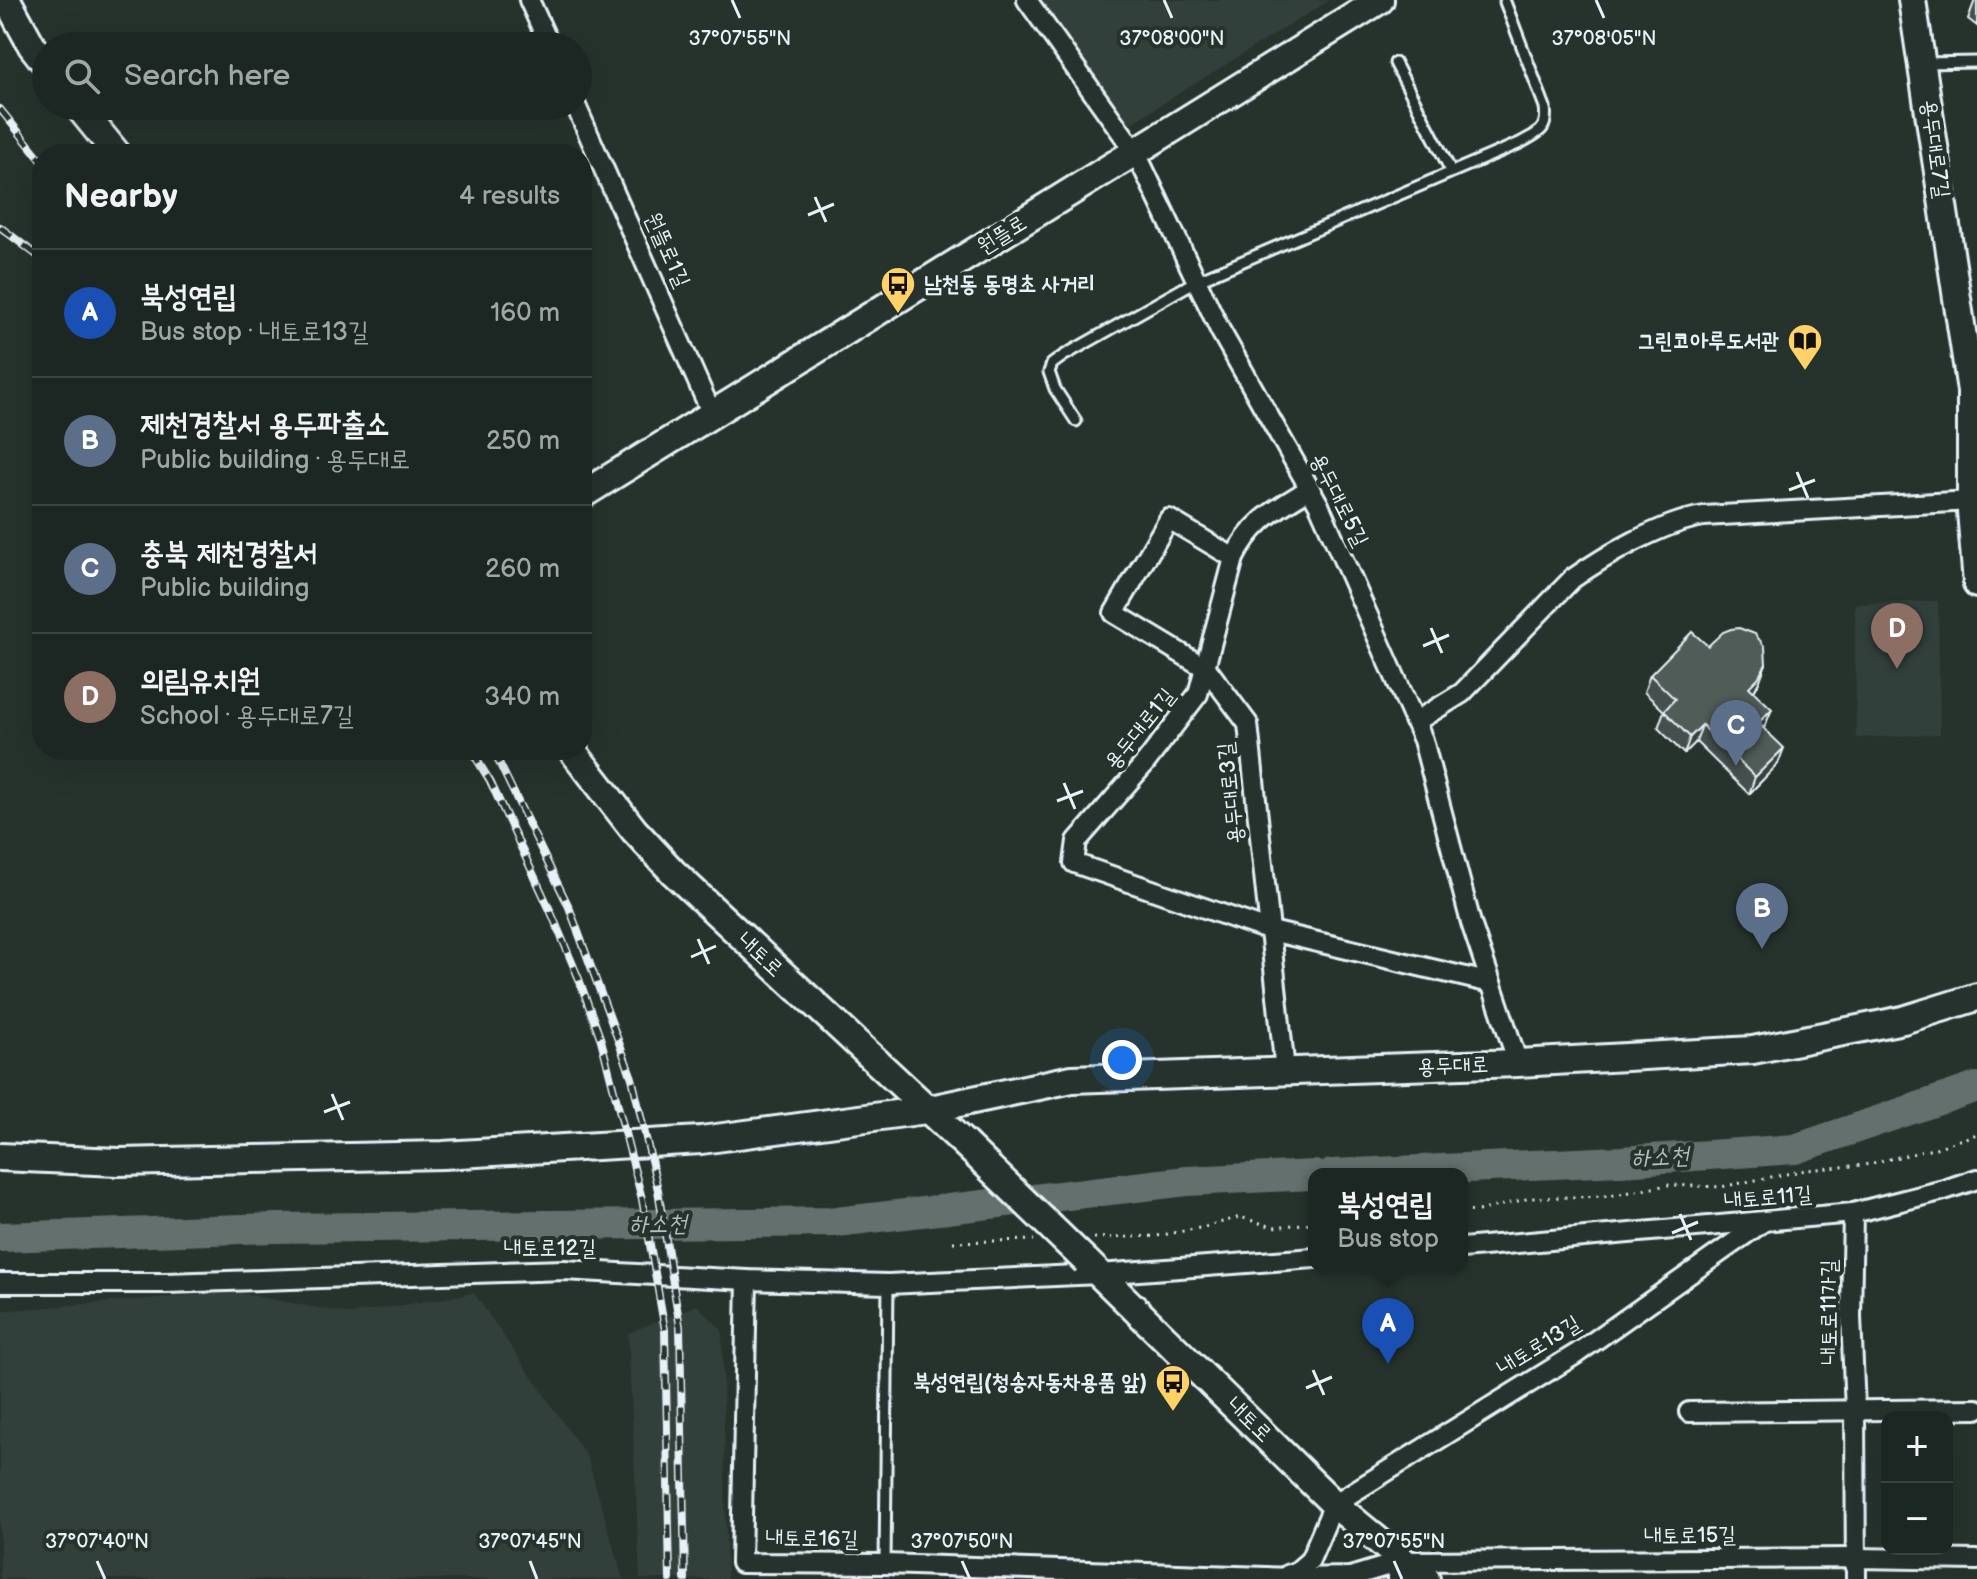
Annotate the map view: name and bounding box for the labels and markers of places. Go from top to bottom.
bus stop icon: 남천동 동명초 사거리 [879,265,917,315]
place label: 남천동 동명초 사거리 [924,271,1095,298]
library icon: 그린코아루도서관 [1786,322,1824,372]
place label: 그린코아루도서관 [1637,328,1779,355]
pin: D [1871,603,1923,669]
pin: C [1710,700,1762,766]
pin: B [1736,883,1788,949]
pin: A [1362,1298,1414,1364]
bus stop icon: 북성연립(청송자동차용품 앞) [1154,1363,1192,1413]
place label: 북성연립(청송자동차용품 앞) [913,1369,1147,1396]

